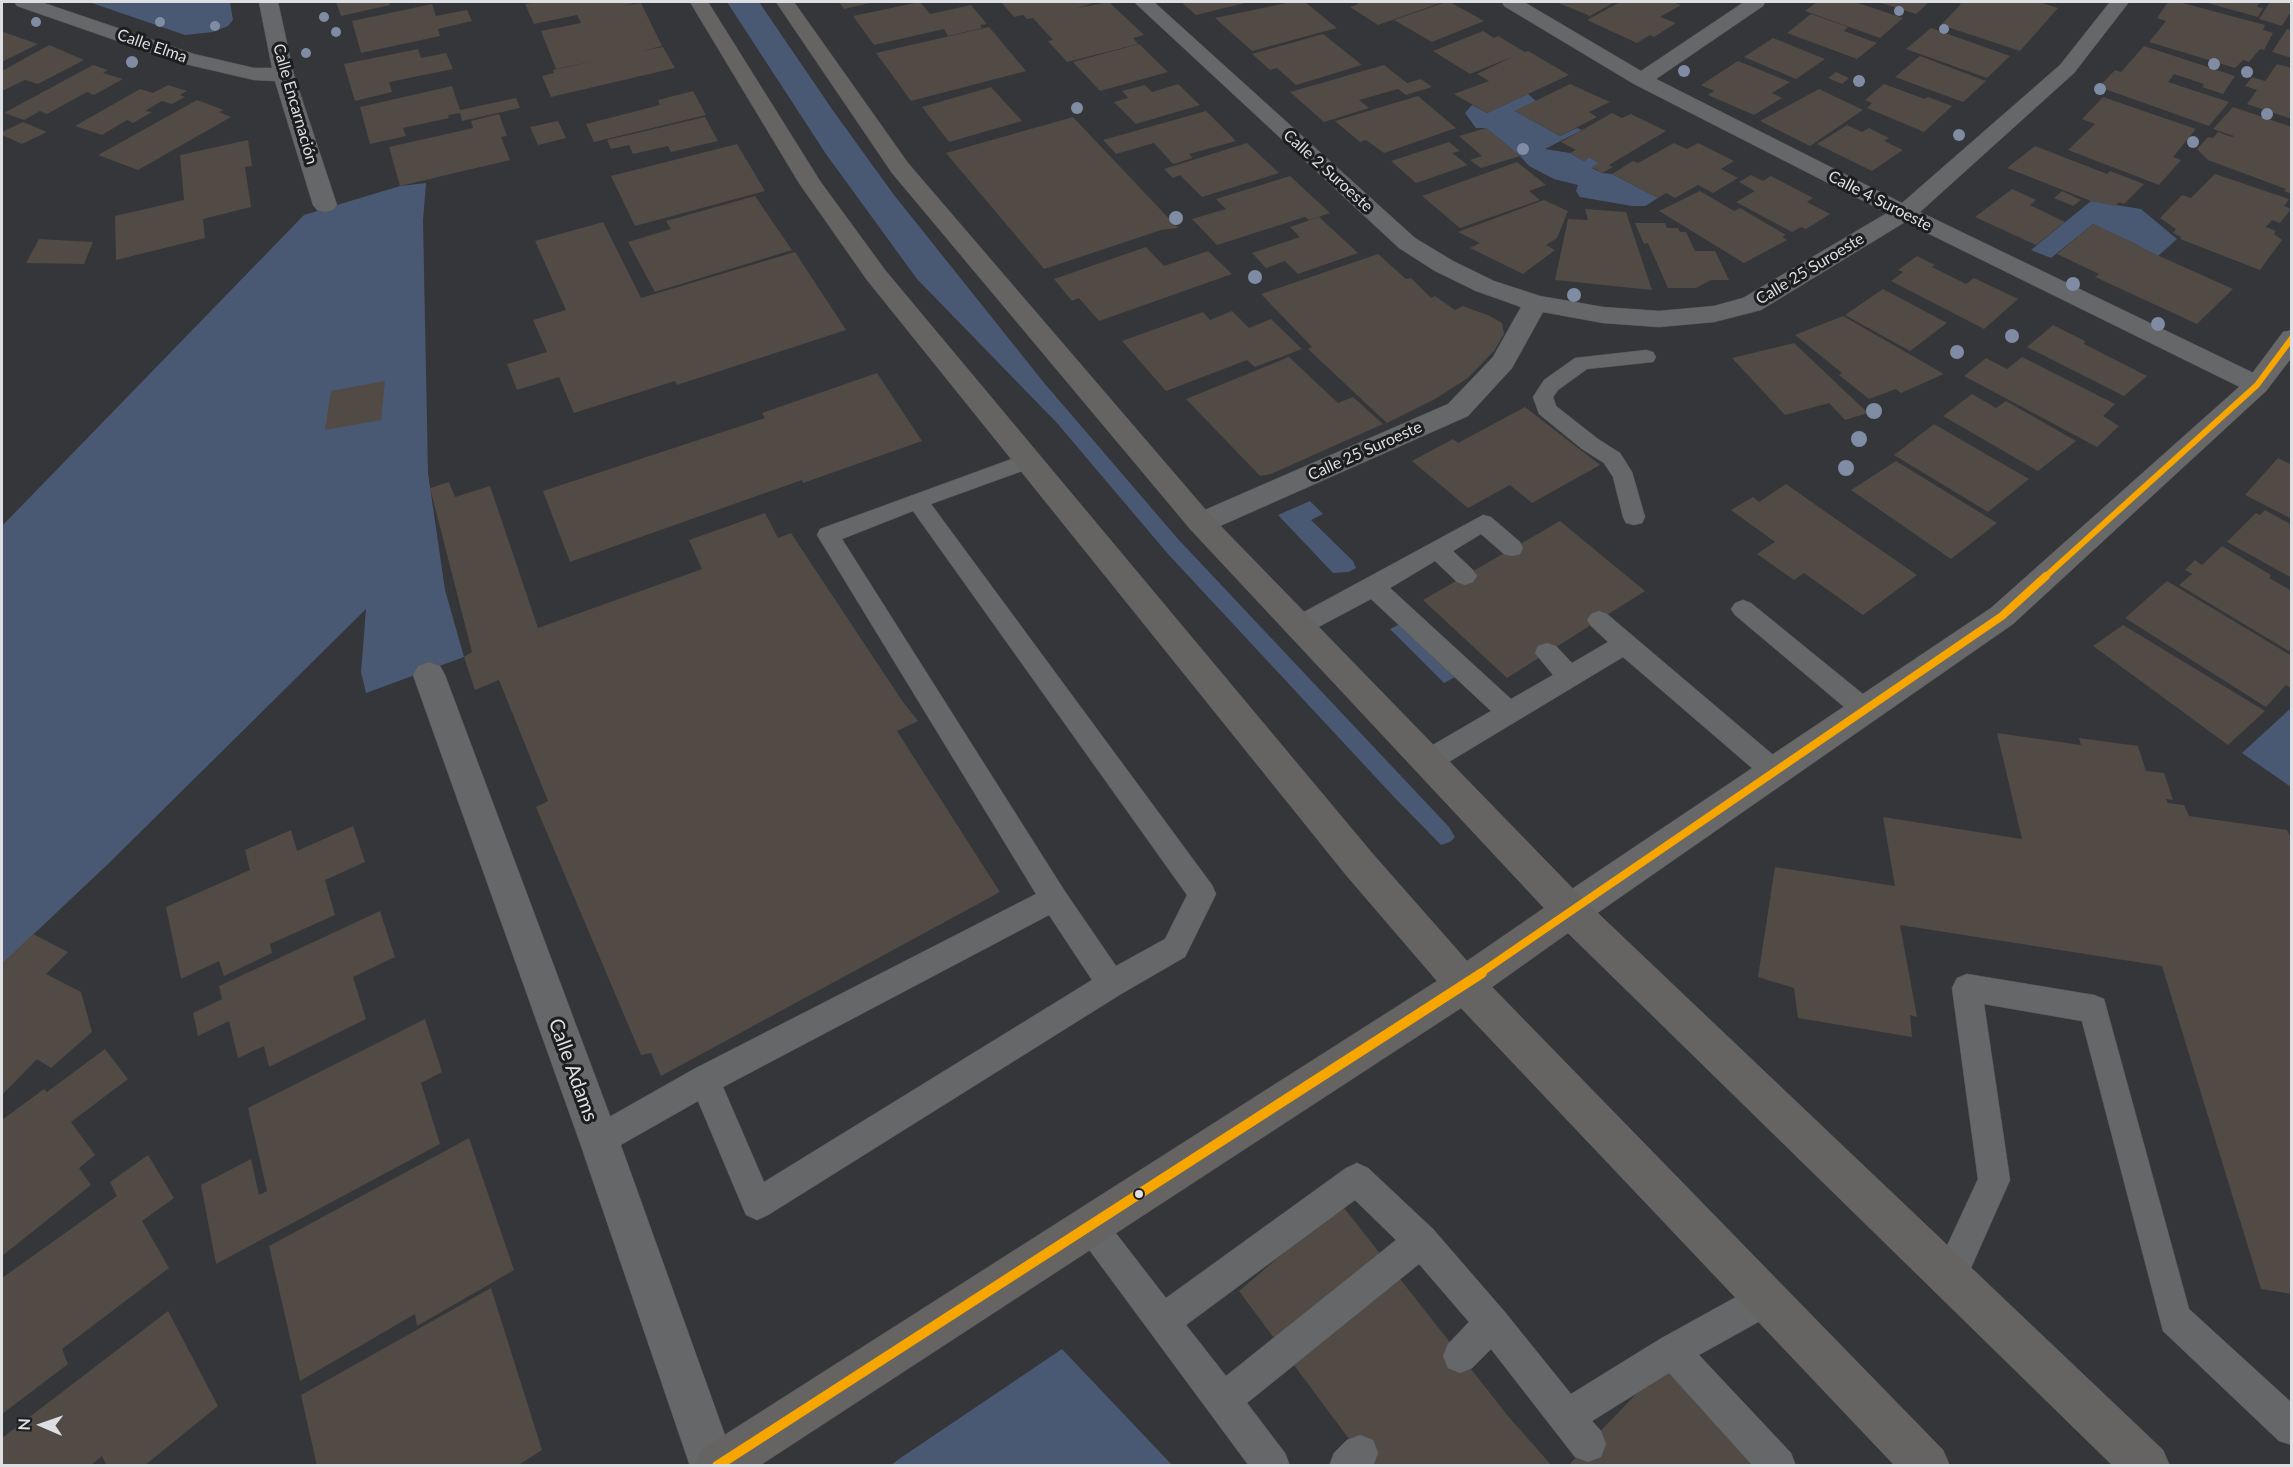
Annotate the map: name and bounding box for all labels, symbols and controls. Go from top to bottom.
street label: Calle Elma [114,25,190,67]
street label: Calle Encarnación [269,42,321,166]
street label: Calle 2 Suroeste [1279,126,1377,216]
street label: Calle 4 Suroeste [1825,167,1935,235]
street label: Calle 25 Suroeste [1752,229,1868,309]
street label: Calle 25 Suroeste [1305,417,1425,485]
street label: Calle Adams [543,1015,603,1125]
unlabelled marker [1133,1188,1145,1200]
north arrow [12,1395,72,1455]
text: N [14,1418,33,1431]

